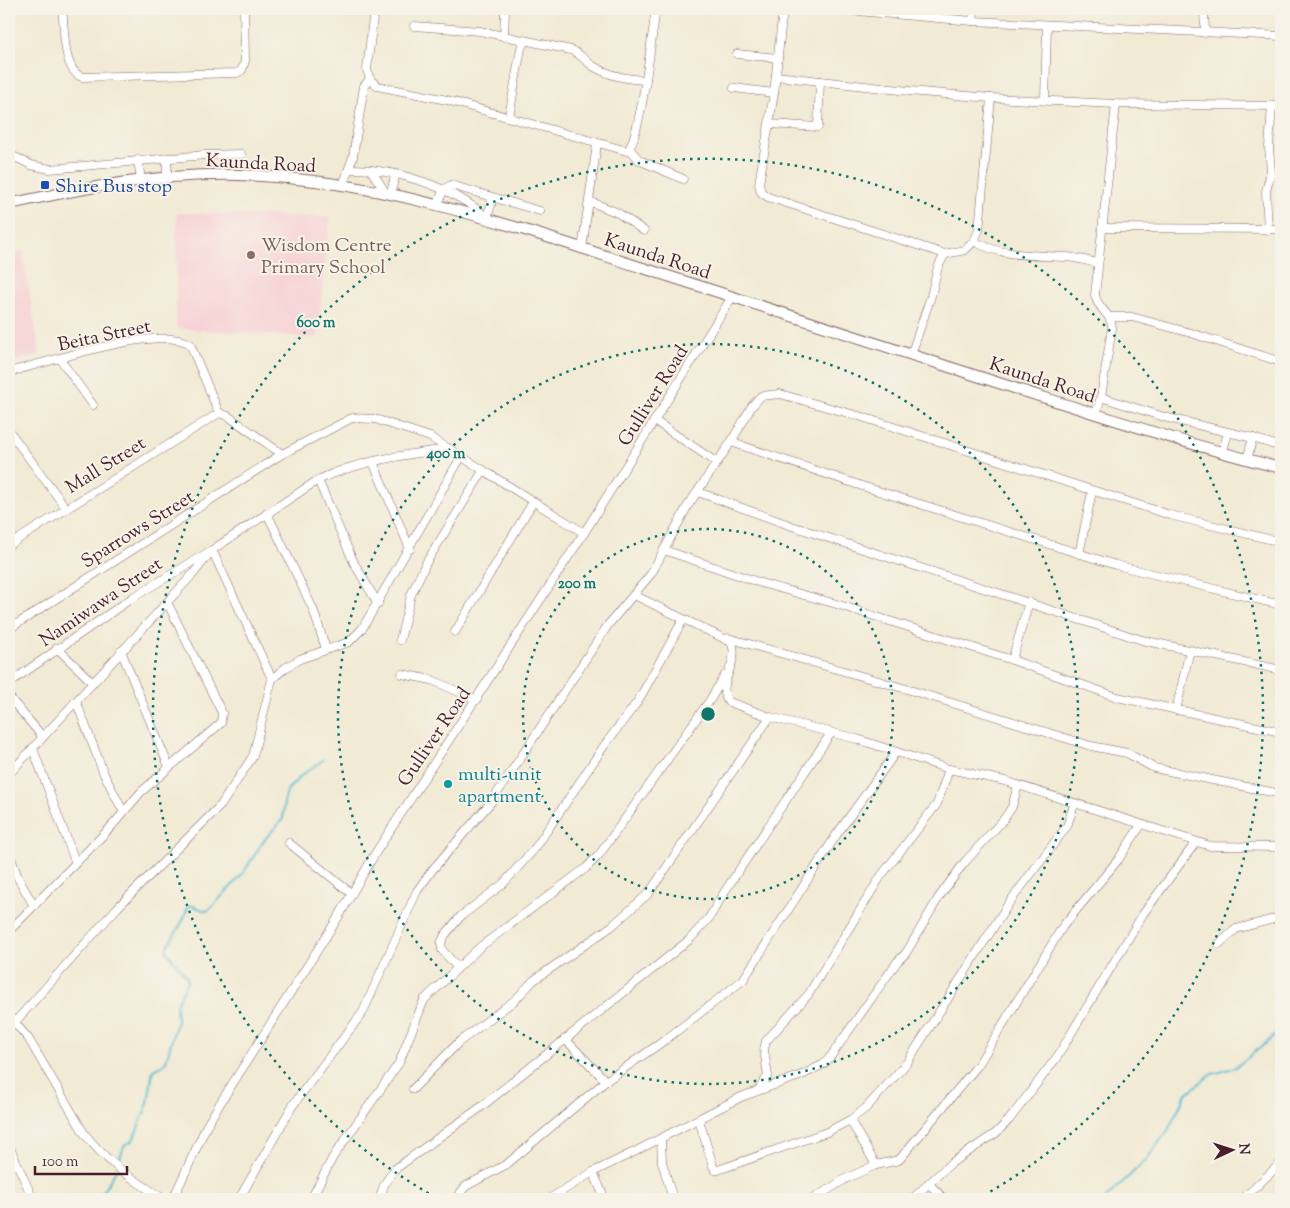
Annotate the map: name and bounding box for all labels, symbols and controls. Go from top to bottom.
street label: Kaunda Road [205,148,317,181]
place label: Shire Bus stop [55,174,172,201]
marker: Shire Bus stop [39,179,51,191]
street label: Kaunda Road [601,227,714,287]
place label: Wisdom Centre Primary School [261,233,392,282]
marker: Wisdom Centre Primary School [245,249,257,261]
street label: Beita Street [55,313,154,359]
text: 600 m [297,313,336,334]
street label: Gulliver Road [612,340,696,452]
street label: Kaunda Road [986,351,1099,411]
street label: Mall Street [61,431,152,501]
text: 400 m [426,444,466,465]
street label: Sparrows Street [76,484,201,576]
street label: Namiwawa Street [34,551,169,654]
text: 200 m [558,574,597,595]
street label: Gulliver Road [392,682,478,792]
centre of rings [699,705,717,723]
place label: multi-unit apartment [458,762,542,811]
marker: multi-unit apartment [442,778,454,790]
north arrow [1208,1126,1258,1176]
scale bar [35,1143,128,1175]
text: N [1233,1143,1253,1156]
text: 100 m [42,1152,79,1173]

